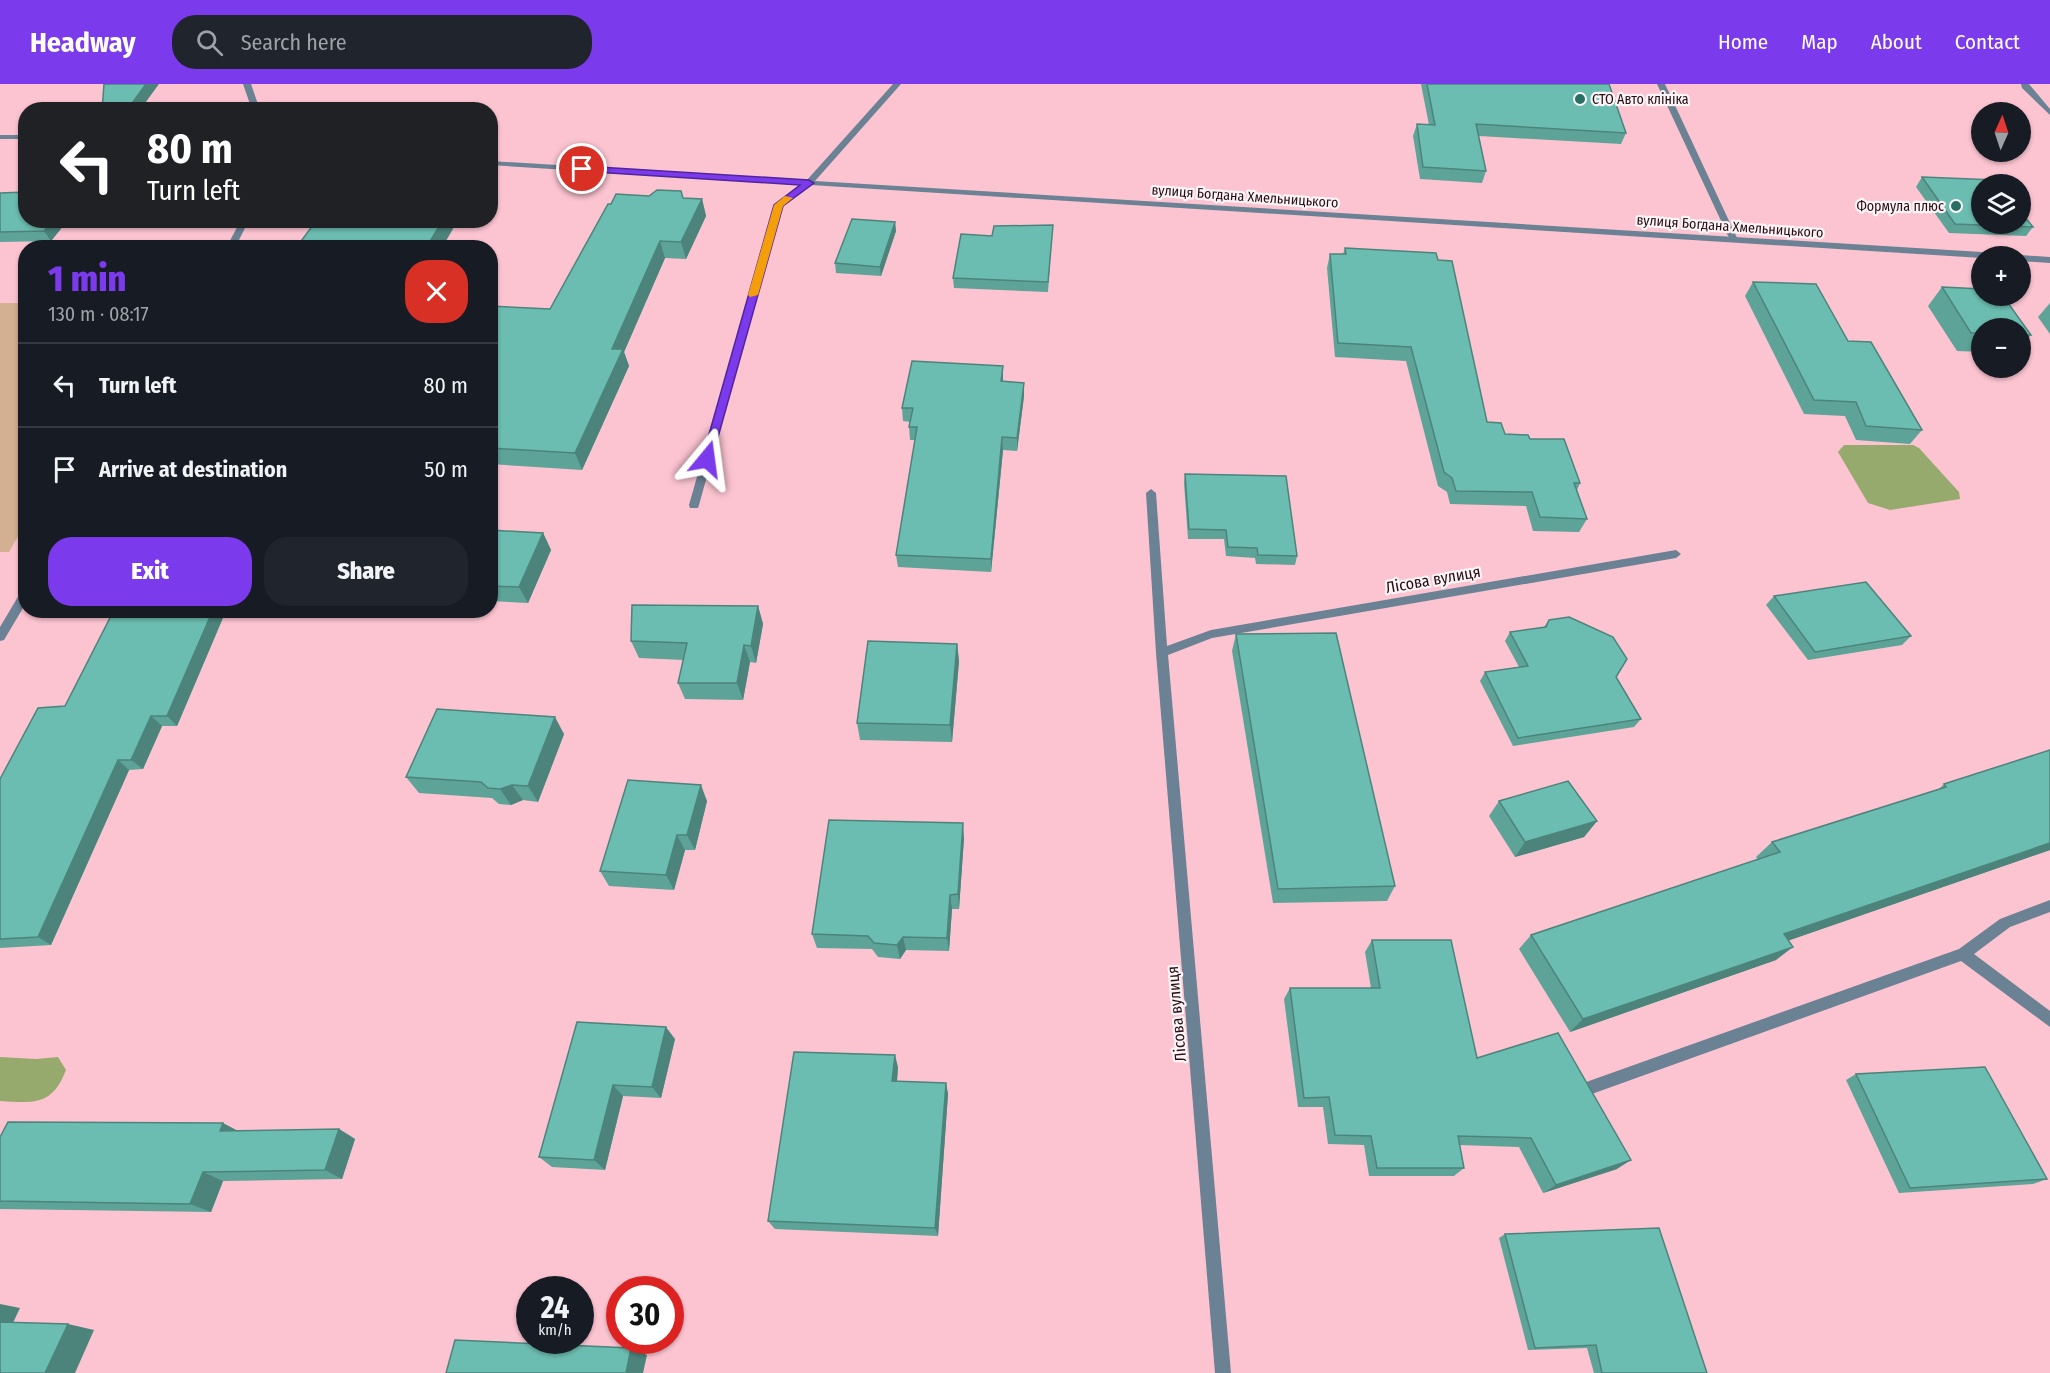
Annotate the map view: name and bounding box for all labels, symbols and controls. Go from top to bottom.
search box [172,15,592,69]
text: Headway [30,26,136,59]
icon: search [193,26,226,59]
text: Search here [241,29,347,56]
text: Home [1718,29,1768,55]
text: Map [1801,29,1838,55]
text: About [1871,29,1922,55]
text: Contact [1955,29,2020,55]
place label: СТО Авто клініка [1592,91,1689,108]
marker: СТО Авто клініка [1573,92,1587,106]
north arrow [1971,102,2031,162]
map controls [1971,102,2031,378]
text: 80 m [147,124,233,174]
icon: left [48,126,126,204]
pin [556,143,607,194]
icon: arrive [565,152,598,185]
button: layers [1971,174,2031,234]
text: Turn left [147,175,240,207]
street label: вулиця Богдана Хмельницького [1151,181,1339,212]
place label: Формула плюс [1856,198,1944,215]
marker: Формула плюс [1949,199,1963,213]
street label: вулиця Богдана Хмельницького [1636,211,1824,242]
button: + [1971,246,2031,306]
text: 1 min [48,257,126,301]
button: close [405,260,468,323]
text: 130 m · 08:17 [48,302,149,326]
button: − [1971,318,2031,378]
icon: left [48,369,81,402]
text: Turn left [99,372,177,399]
text: 80 m [423,372,468,399]
position arrow [675,427,739,491]
icon: arrive [48,453,81,486]
text: Arrive at destination [99,456,287,483]
text: 50 m [424,456,468,483]
button: Exit [48,537,252,606]
button: Share [264,537,468,606]
street label: Лісова вулиця [1384,562,1482,597]
street label: Лісова вулиця [1163,965,1190,1063]
speed limit sign: 30 [606,1276,684,1354]
text: 24 [541,1290,569,1326]
text: km/h [538,1321,572,1339]

